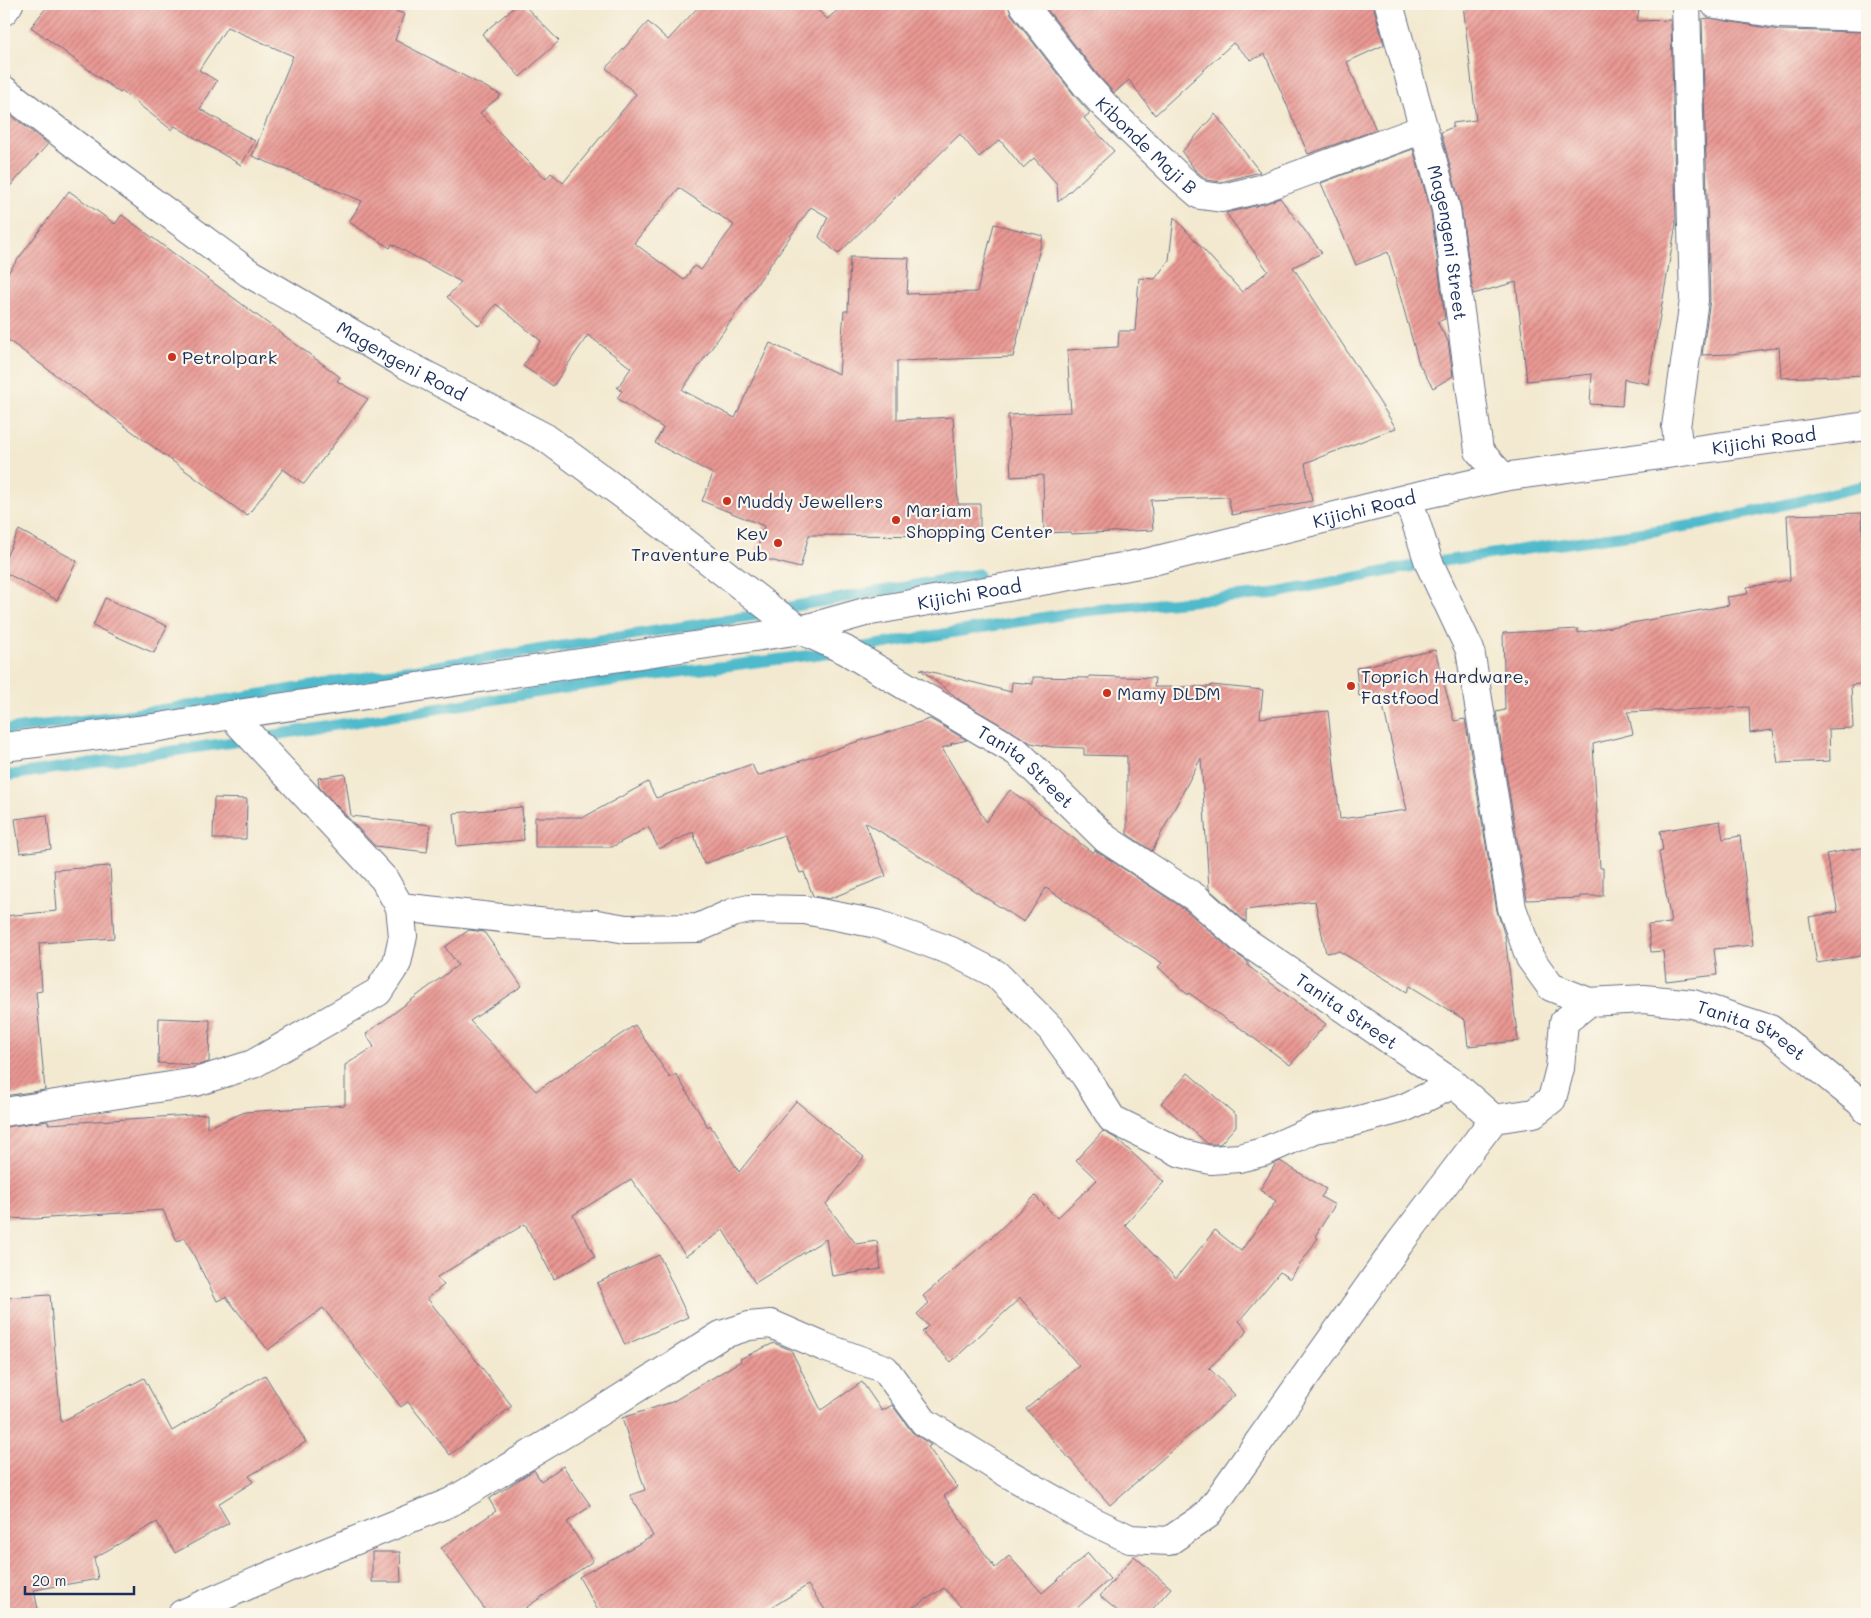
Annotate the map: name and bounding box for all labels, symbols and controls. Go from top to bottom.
street label: Kibonde Maji B [1090,92,1202,199]
street label: Magengeni Street [1422,162,1473,322]
street label: Magengeni Road [332,315,471,406]
place label: Petrolpark [182,345,277,369]
marker: Petrolpark [166,351,178,363]
street label: Kijichi Road [1710,421,1818,460]
street label: Kijichi Road [1310,485,1418,533]
place label: Muddy Jewellers [737,489,883,513]
marker: Muddy Jewellers [721,495,733,507]
place label: Mariam Shopping Center [906,498,1053,543]
marker: Mariam Shopping Center [890,514,902,526]
place label: Kev Traventure Pub [631,521,768,566]
marker: Kev Traventure Pub [772,537,784,549]
street label: Kijichi Road [916,573,1023,615]
place label: Toprich Hardware, Fastfood [1361,664,1529,709]
marker: Toprich Hardware, Fastfood [1345,680,1357,692]
place label: Mamy DLDM [1117,681,1221,705]
marker: Mamy DLDM [1101,687,1113,699]
street label: Tanita Street [973,719,1079,813]
street label: Tanita Street [1291,967,1403,1054]
street label: Tanita Street [1694,994,1811,1065]
scale bar [25,1563,134,1595]
text: 20 m [32,1570,66,1590]

